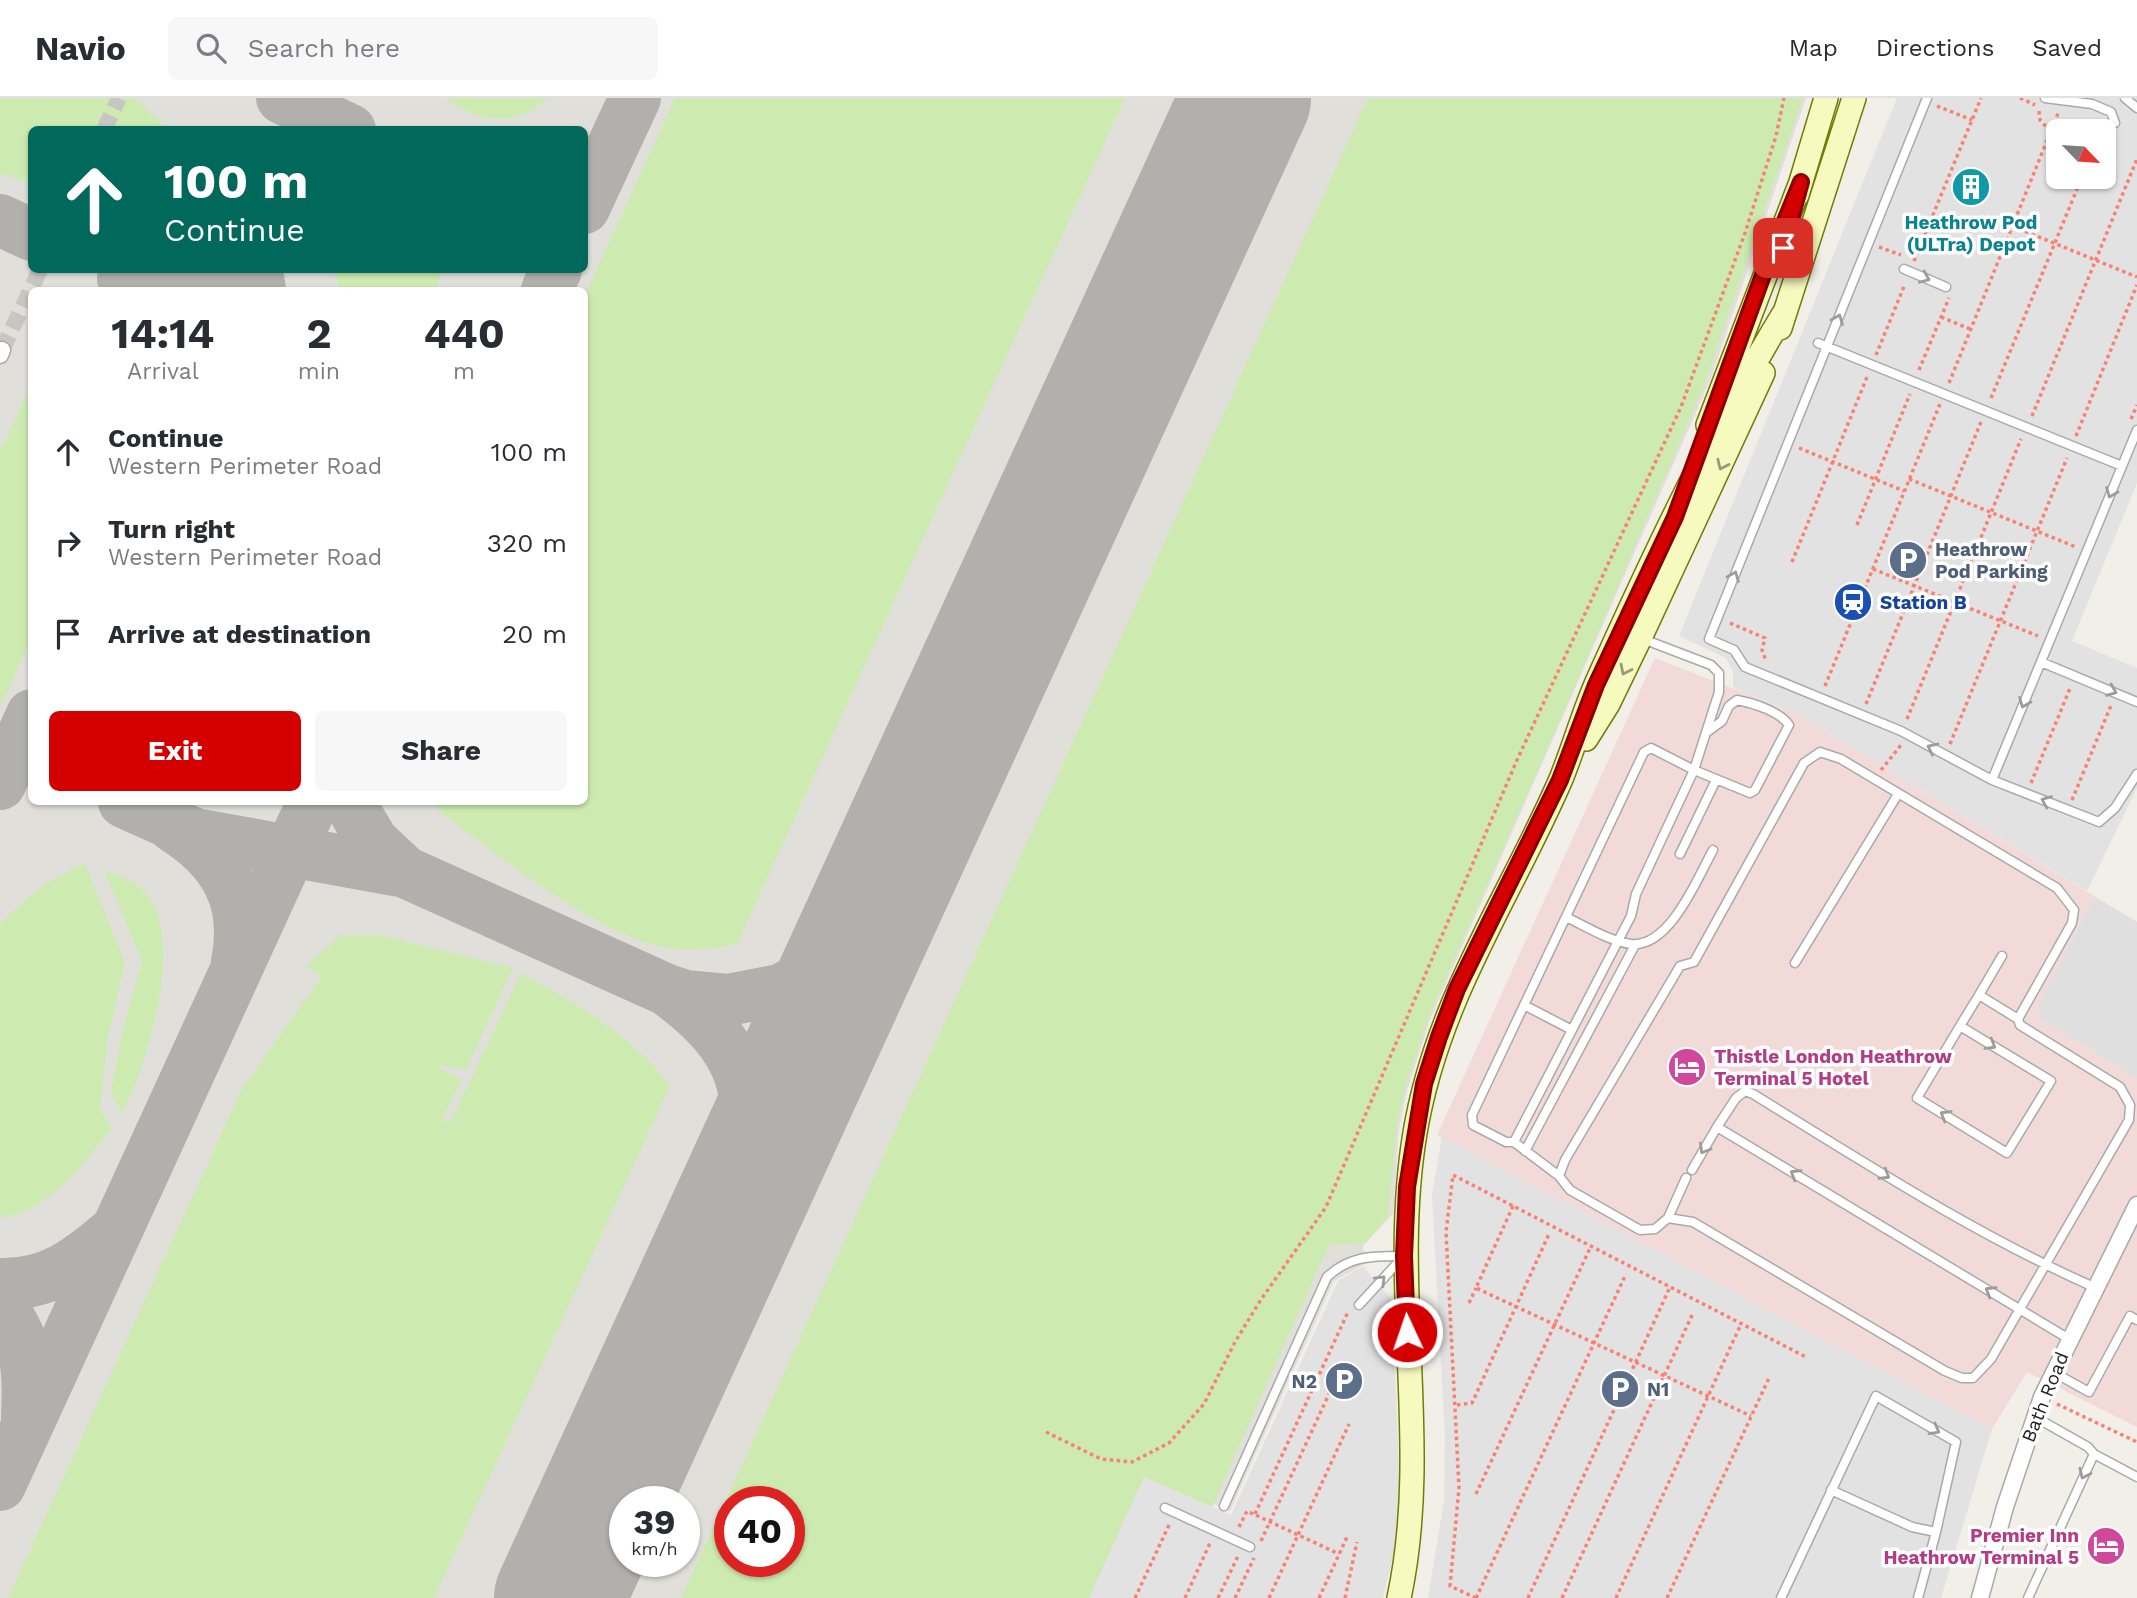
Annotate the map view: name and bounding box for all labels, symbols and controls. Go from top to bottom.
search box [168,17,658,80]
text: Navio [35,29,126,68]
icon: search [192,29,230,67]
text: Search here [248,33,400,63]
text: Map [1789,34,1838,62]
text: Directions [1876,34,1994,62]
text: Saved [2032,34,2102,62]
north arrow [2046,119,2116,189]
map controls [2046,119,2116,189]
text: 100 m [164,152,308,210]
icon: ahead [49,154,140,245]
building icon: Heathrow Pod (ULTra) Depot [1950,166,1992,208]
text: Continue [164,211,305,249]
place label: Heathrow Pod (ULTra) Depot [1905,211,2037,256]
pin [1753,218,1813,278]
icon: arrive [1764,229,1802,267]
one-way arrow [1918,270,1930,284]
text: 14:14 [111,309,214,358]
text: 2 [306,309,331,358]
text: 440 [423,309,505,358]
one-way arrow [1829,314,1843,326]
text: Arrival [127,358,199,385]
text: min [298,358,340,385]
text: m [453,358,475,385]
text: Continue [108,423,224,453]
icon: ahead [49,433,87,471]
text: 100 m [491,437,567,467]
text: Western Perimeter Road [108,453,382,480]
one-way arrow [1716,458,1730,470]
one-way arrow [2105,485,2119,498]
text: Turn right [108,514,235,544]
icon: right [49,524,87,562]
text: 320 m [487,528,567,558]
place label: Heathrow Pod Parking [1935,538,2048,583]
parking icon: Heathrow Pod Parking [1887,539,1929,581]
text: Western Perimeter Road [108,544,382,571]
one-way arrow [1726,570,1740,582]
station icon: Station B [1832,581,1874,623]
place label: Station B [1880,591,1967,614]
icon: arrive [49,615,87,653]
text: Arrive at destination [108,619,371,649]
text: 20 m [502,619,567,649]
one-way arrow [1619,663,1633,675]
one-way arrow [2105,683,2117,697]
one-way arrow [2019,696,2033,708]
button: Exit [49,711,301,791]
button: Share [315,711,567,791]
one-way arrow [1927,743,1939,757]
one-way arrow [2040,796,2052,810]
one-way arrow [1983,1036,1996,1049]
place label: Thistle London Heathrow Terminal 5 Hotel [1714,1045,1952,1090]
hotel icon: Thistle London Heathrow Terminal 5 Hotel [1666,1046,1708,1088]
one-way arrow [1939,1110,1952,1123]
one-way arrow [1699,1141,1712,1154]
one-way arrow [1877,1167,1890,1180]
one-way arrow [1789,1169,1802,1182]
one-way arrow [1373,1276,1385,1288]
one-way arrow [1984,1286,1997,1299]
position arrow [1370,1295,1444,1369]
street label: Bath Road [2016,1348,2074,1446]
parking icon: N2 [1323,1360,1365,1402]
parking icon: N1 [1599,1368,1641,1410]
place label: N2 [1292,1370,1317,1393]
place label: N1 [1647,1378,1669,1401]
one-way arrow [1928,1422,1941,1435]
one-way arrow [2078,1467,2092,1479]
speed limit sign: 40 [714,1486,805,1577]
text: 39 [633,1501,676,1543]
place label: Premier Inn Heathrow Terminal 5 [1884,1524,2079,1569]
hotel icon: Premier Inn Heathrow Terminal 5 [2085,1525,2127,1567]
text: km/h [631,1538,678,1559]

